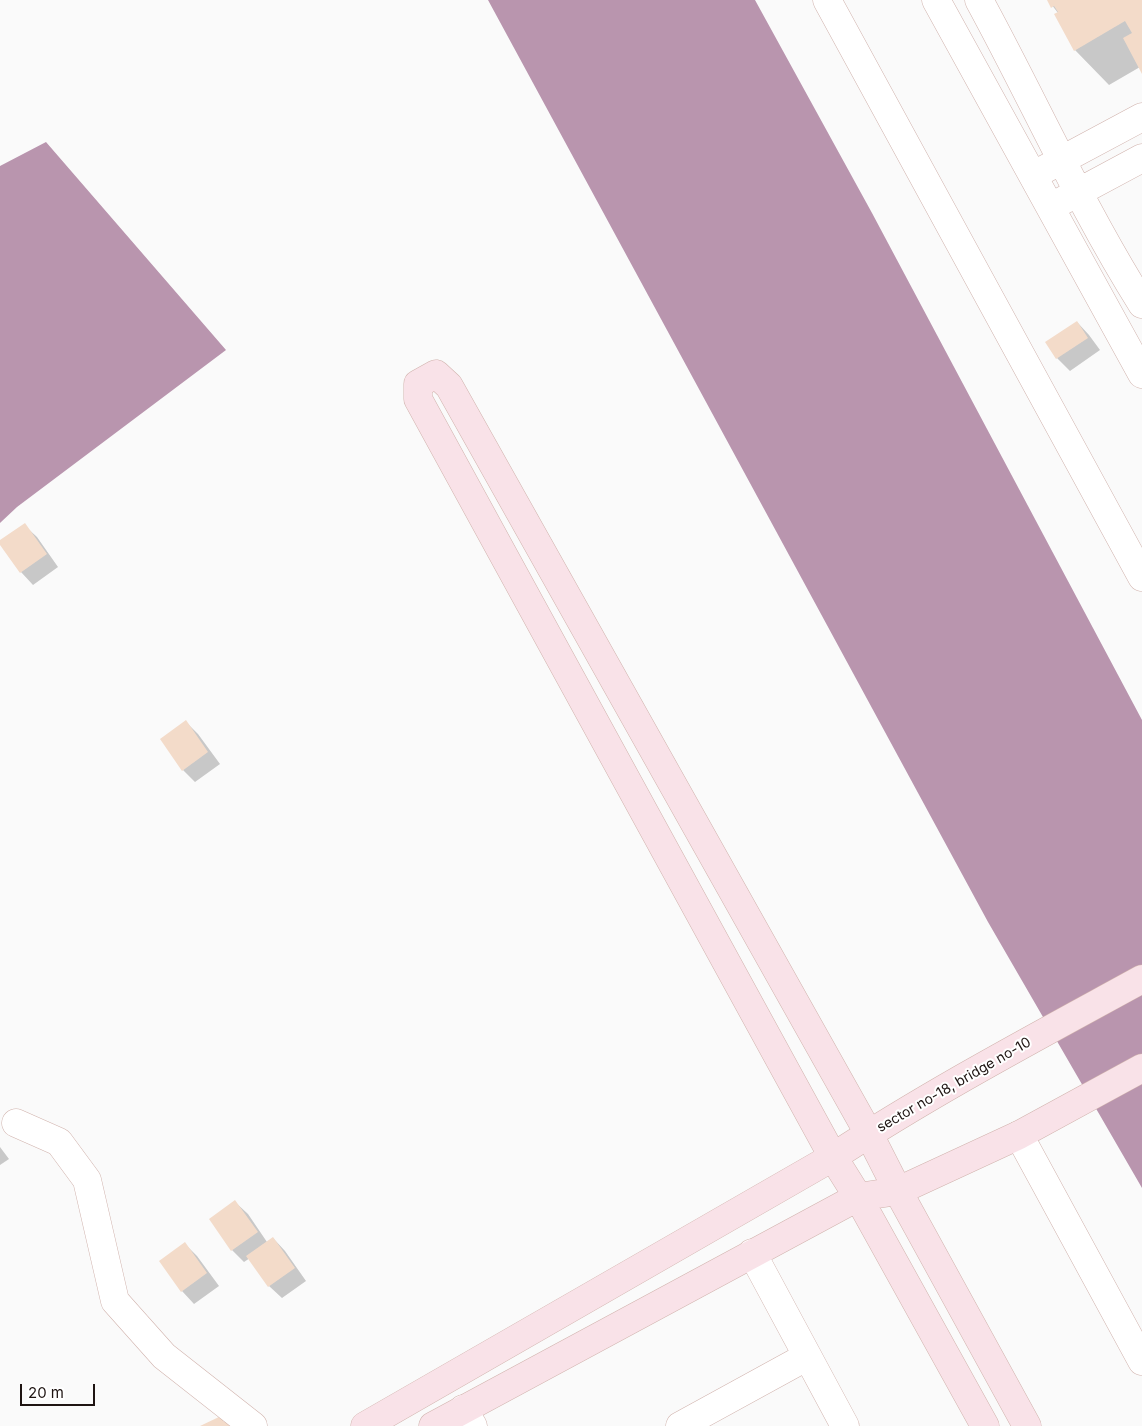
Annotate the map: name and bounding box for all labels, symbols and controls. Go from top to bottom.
street label: sector no-18, bridge no-10 [874,1034,1034,1136]
scale bar [22,1374,98,1406]
text: 20 m [28,1383,64,1402]

